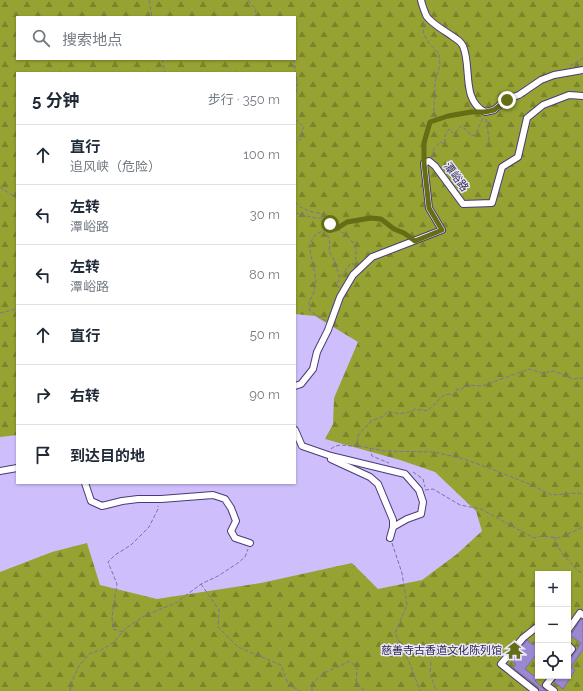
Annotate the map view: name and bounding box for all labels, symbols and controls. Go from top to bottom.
search box [16,16,296,60]
icon: search [30,27,52,49]
text: 搜索地点 [62,31,122,49]
text: 5 分钟 [32,90,80,110]
route end [498,91,516,109]
text: 步行 · 350 m [208,92,280,107]
text: 直行 [70,138,100,156]
icon: ahead [32,144,54,166]
text: 100 m [243,147,280,162]
text: 追风峡（危险） [70,159,161,174]
street label: 潭峪路 [441,160,471,194]
text: 左转 [70,198,100,216]
icon: left [32,204,54,226]
text: 30 m [250,207,280,222]
route start [321,215,339,233]
text: 潭峪路 [70,219,109,234]
text: 左转 [70,258,100,276]
icon: left [32,264,54,286]
text: 80 m [249,267,280,282]
text: 潭峪路 [70,279,109,294]
icon: ahead [32,324,54,346]
text: 直行 [70,327,100,345]
text: 50 m [250,327,280,342]
icon: right [32,384,54,406]
text: 右转 [70,387,100,405]
text: 90 m [249,387,280,402]
icon: arrive [32,444,54,466]
text: 到达目的地 [70,447,145,465]
map controls [535,571,571,679]
button: + [535,571,571,607]
button: − [535,607,571,643]
temple icon: 慈善寺古香道文化陈列馆 [505,640,525,660]
button: locate [535,643,571,679]
place label: 慈善寺古香道文化陈列馆 [381,644,502,657]

